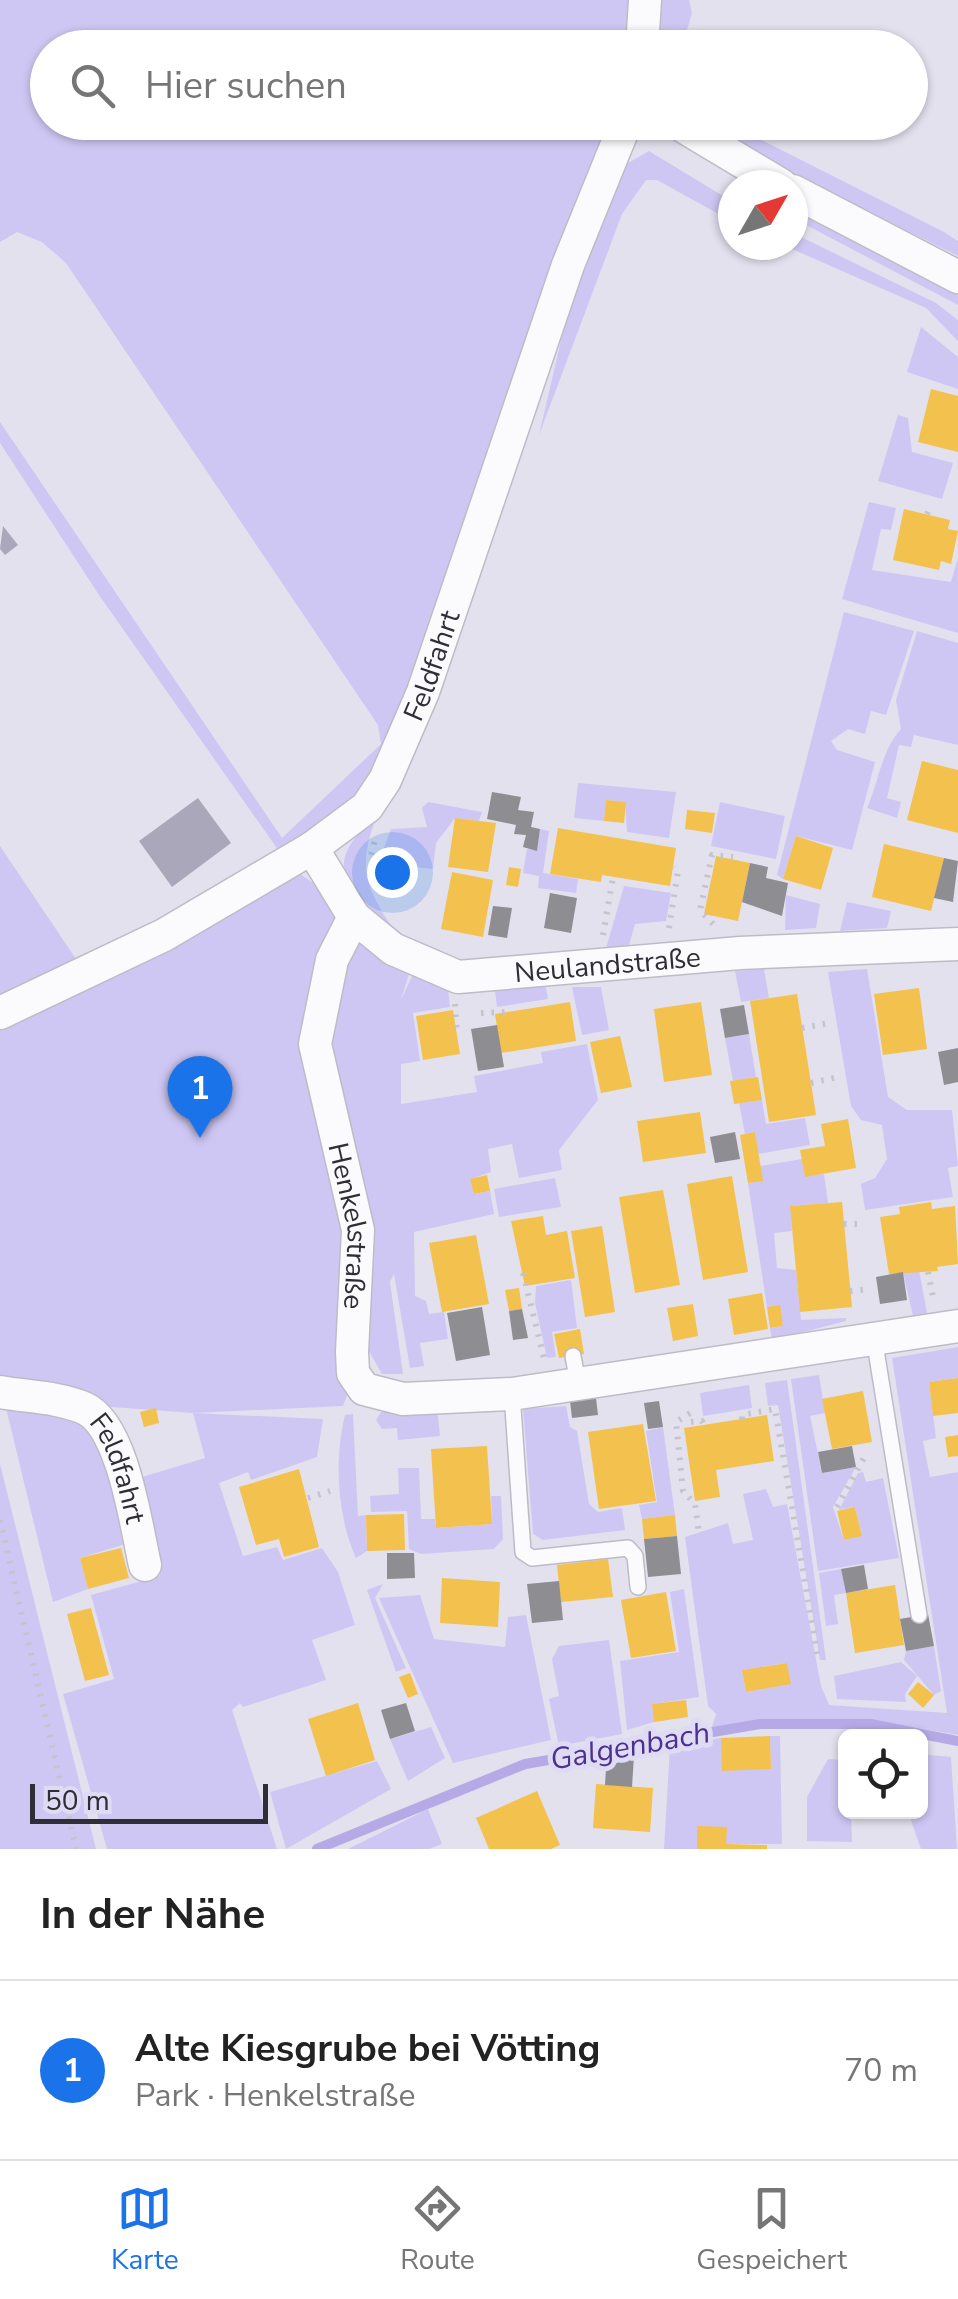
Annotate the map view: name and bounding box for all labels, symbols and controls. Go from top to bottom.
search box [30,30,928,140]
icon: search [65,58,120,113]
text: Hier suchen [145,60,347,111]
north arrow [718,170,808,260]
street label: Feldfahrt [395,605,469,727]
your location [367,847,418,898]
street label: Neulandstraße [513,938,702,992]
pin: 1 [168,1056,232,1138]
street label: Henkelstraße [318,1139,376,1310]
street label: Feldfahrt [81,1405,154,1527]
water label: Galgenbach [547,1712,713,1781]
map controls [838,1729,928,1819]
button: locate [838,1729,928,1819]
scale bar [30,1779,268,1824]
text: 50 m [45,1782,110,1820]
text: In der Nähe [40,1886,265,1943]
text: Alte Kiesgrube bei Vötting [135,2023,600,2074]
text: 1 [63,2049,82,2092]
text: 70 m [844,2049,918,2092]
text: Park · Henkelstraße [135,2074,416,2117]
tab: Karte [111,2181,179,2279]
tab: Route [400,2181,475,2279]
tab: Gespeichert [696,2181,847,2279]

